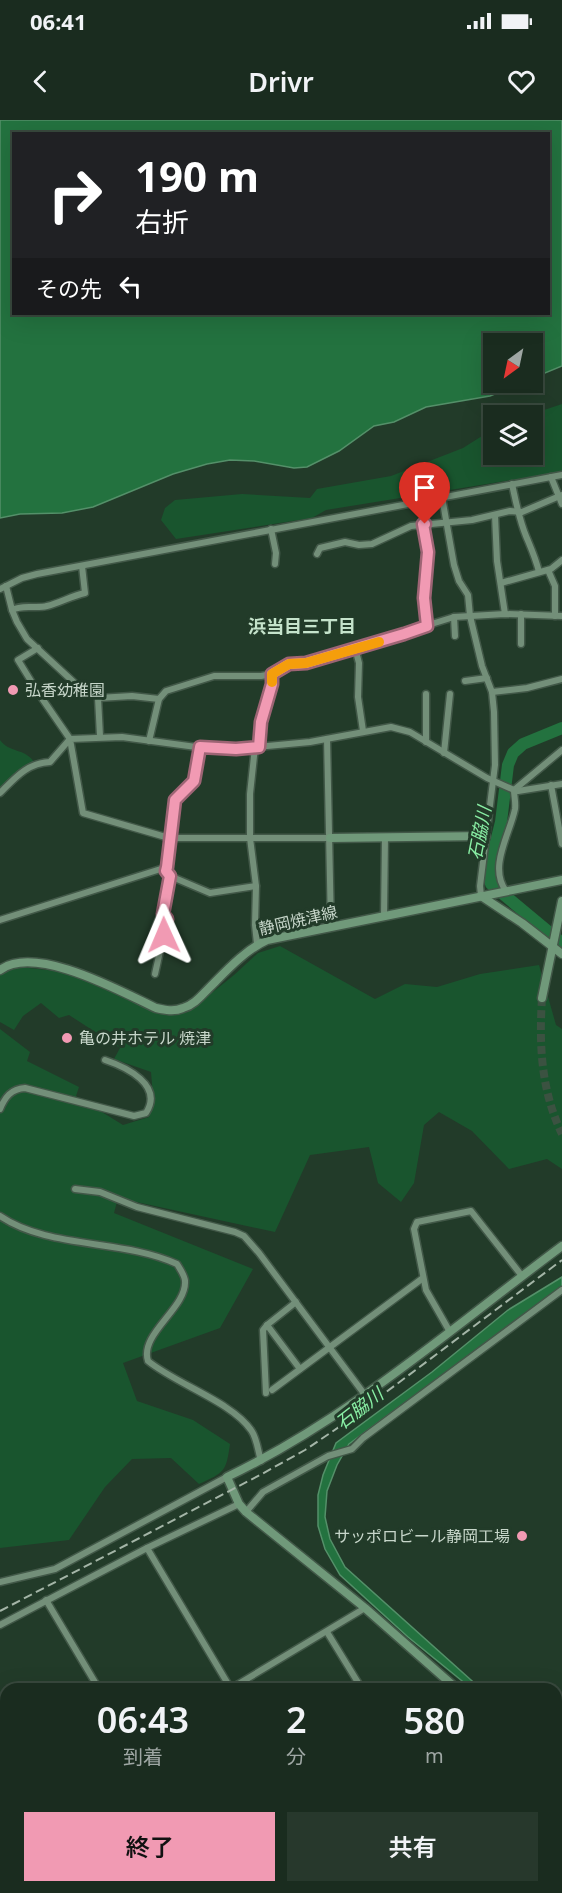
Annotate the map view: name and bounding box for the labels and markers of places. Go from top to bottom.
pin [399,462,450,524]
place label: 弘香幼稚園 [25,679,105,701]
marker: 弘香幼稚園 [6,683,20,697]
place label: 亀の井ホテル 焼津 [79,1027,211,1049]
marker: 亀の井ホテル 焼津 [60,1031,74,1045]
place label: サッポロビール静岡工場 [334,1525,510,1547]
marker: サッポロビール静岡工場 [515,1529,529,1543]

